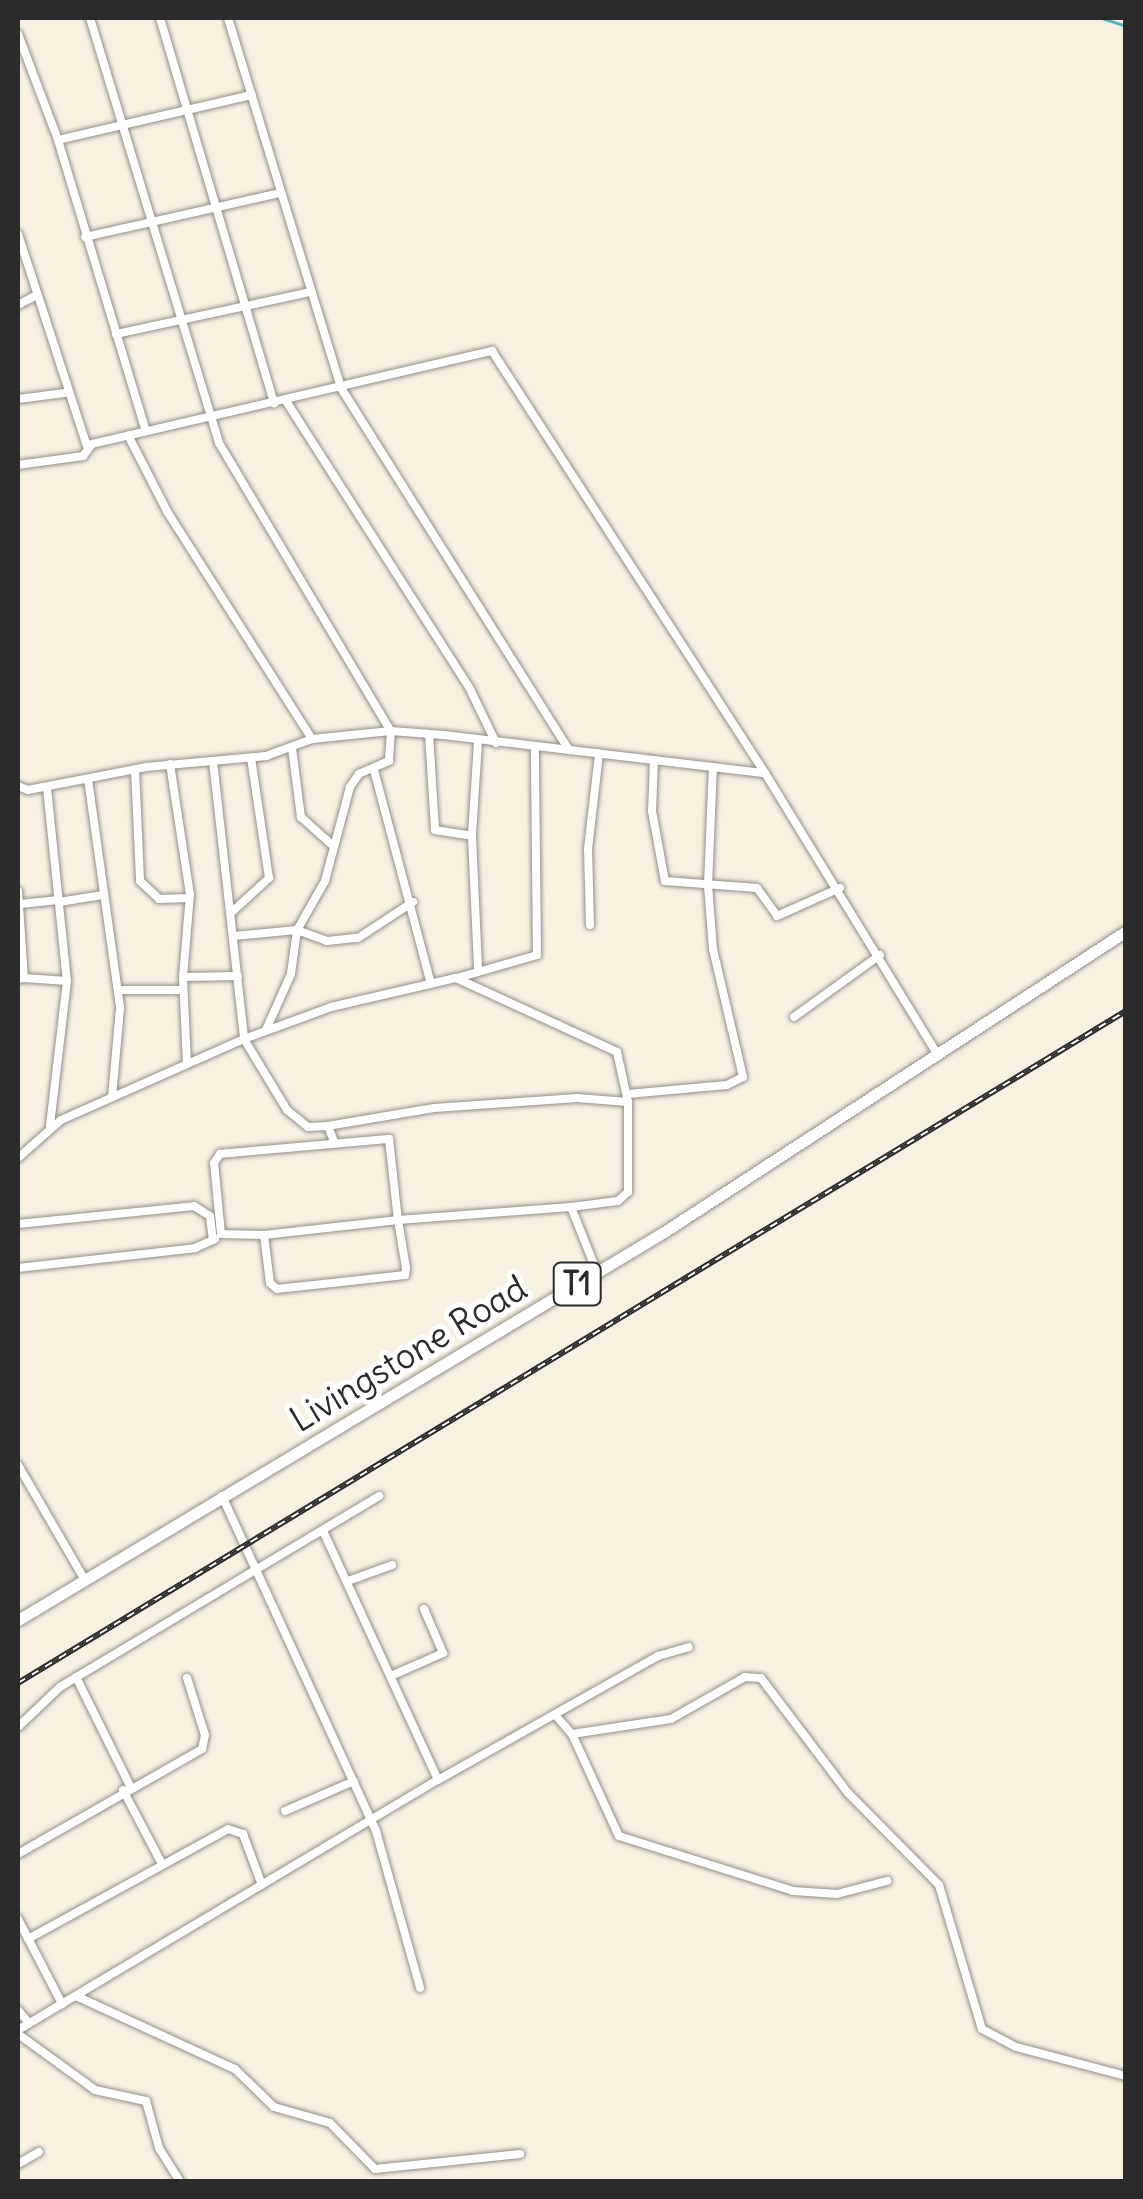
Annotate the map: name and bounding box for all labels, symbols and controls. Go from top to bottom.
road number: T1 [552,1257,602,1311]
street label: Livingstone Road [282,1266,534,1440]

